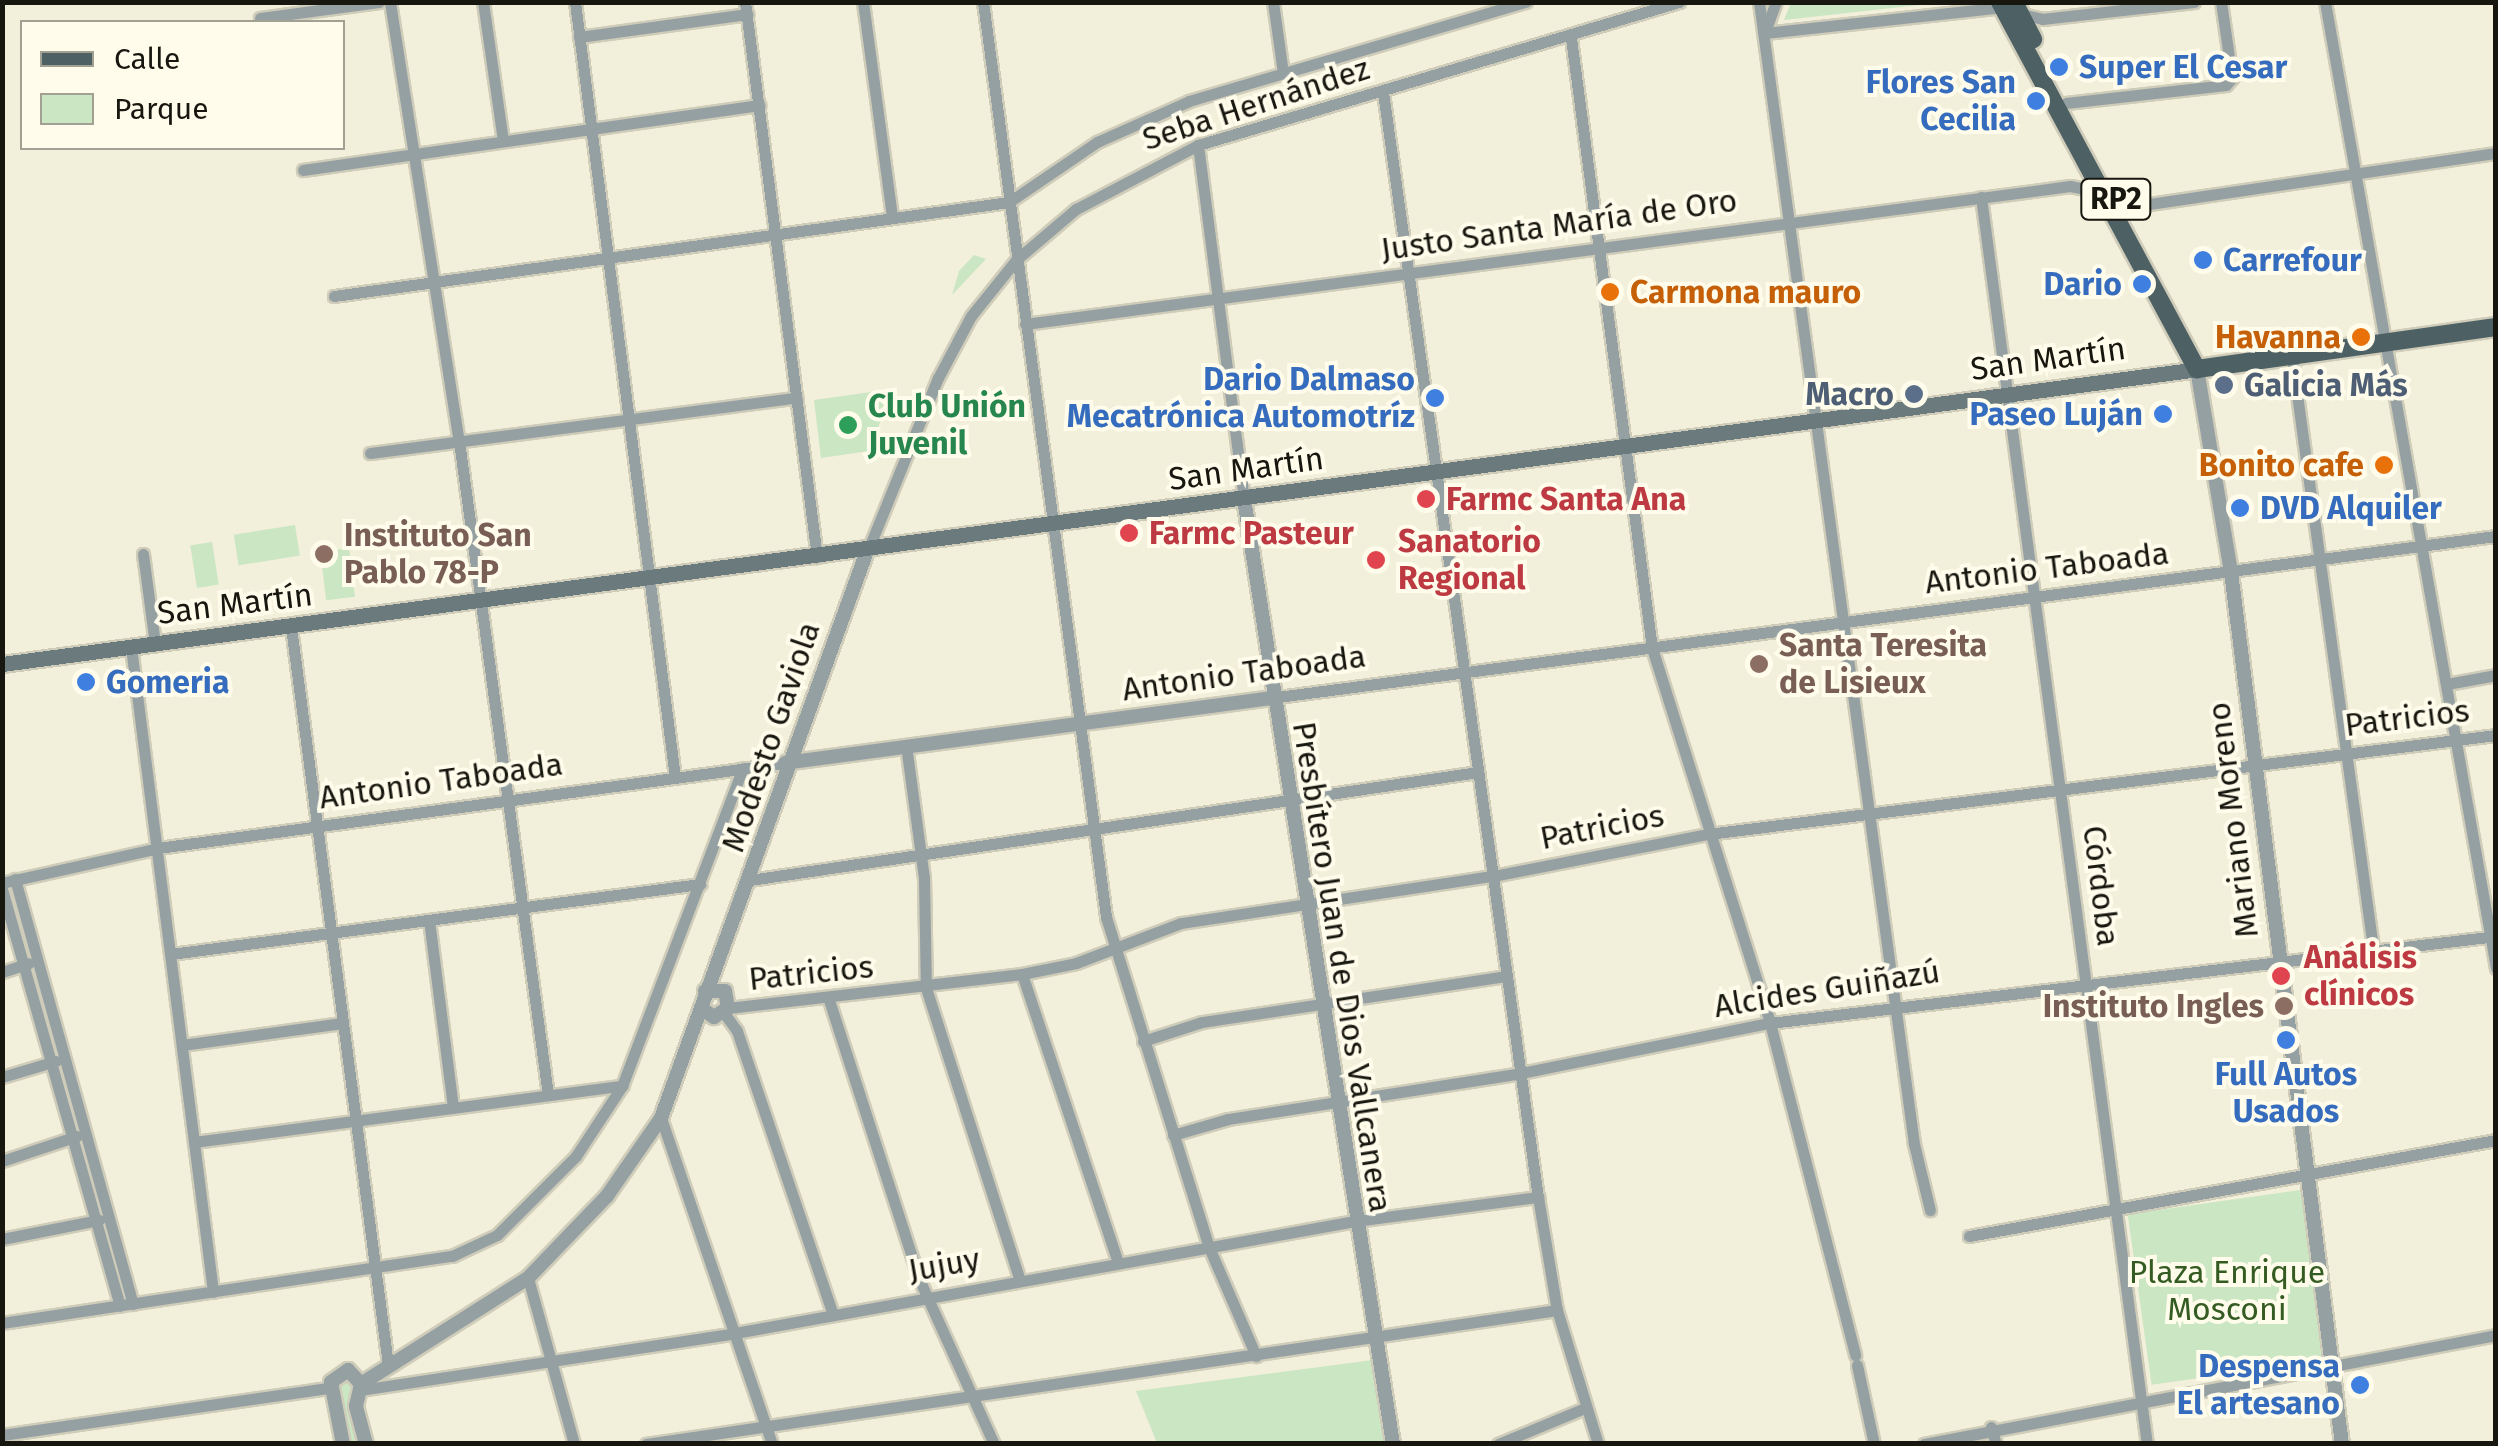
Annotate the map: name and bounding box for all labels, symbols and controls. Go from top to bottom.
legend [20,20,345,150]
text: Calle [114,41,180,77]
place label: Super El Cesar [2079,48,2287,86]
street label: Seba Hernández [1138,49,1374,159]
marker: Super El Cesar [2048,56,2070,78]
place label: Flores San Cecilia [1866,64,2016,139]
marker: Flores San Cecilia [2025,90,2047,112]
text: Parque [114,91,209,127]
road number: RP2 [2078,174,2154,224]
street label: Justo Santa María de Oro [1378,181,1740,269]
place label: Carrefour [2223,241,2362,279]
marker: Carrefour [2192,249,2214,271]
place label: Dario [2043,265,2122,303]
place label: Carmona mauro [1630,273,1861,311]
marker: Dario [2131,273,2153,295]
marker: Carmona mauro [1599,281,1621,303]
place label: Havanna [2215,318,2341,356]
marker: Havanna [2350,326,2372,348]
street label: San Martín [1968,329,2128,389]
place label: Dario Dalmaso Mecatrónica Automotríz [1067,361,1415,436]
place label: Galicia Más [2244,366,2408,404]
marker: Galicia Más [2213,374,2235,396]
place label: Macro [1805,375,1894,413]
marker: Macro [1903,383,1925,405]
marker: Dario Dalmaso Mecatrónica Automotríz [1424,387,1446,409]
place label: Club Unión Juvenil [868,388,1026,463]
place label: Paseo Luján [1970,395,2143,433]
marker: Paseo Luján [2152,403,2174,425]
marker: Club Unión Juvenil [837,414,859,436]
street label: San Martín [1166,439,1326,499]
place label: Bonito cafe [2199,446,2364,484]
marker: Bonito cafe [2373,454,2395,476]
place label: Farmc Santa Ana [1446,480,1686,518]
marker: Farmc Santa Ana [1415,488,1437,510]
place label: DVD Alquiler [2260,489,2442,527]
marker: DVD Alquiler [2229,497,2251,519]
place label: Farmc Pasteur [1149,514,1354,552]
place label: Instituto San Pablo 78-P [344,517,532,592]
marker: Farmc Pasteur [1118,522,1140,544]
place label: Sanatorio Regional [1398,523,1541,598]
street label: Antonio Taboada [1923,534,2171,602]
marker: Instituto San Pablo 78-P [313,543,335,565]
marker: Sanatorio Regional [1363,547,1389,573]
street label: San Martín [155,575,315,633]
street label: Modesto Gaviola [714,617,828,857]
place label: Santa Teresita de Lisieux [1779,627,1987,702]
street label: Antonio Taboada [1120,637,1368,709]
marker: Santa Teresita de Lisieux [1748,653,1770,675]
place label: Gomeria [106,663,229,701]
marker: Gomeria [75,671,97,693]
street label: Patricios [2343,691,2471,745]
street label: Mariano Moreno [2200,700,2266,940]
street label: Presbítero Juan de Dios Vallcanera [1284,719,1400,1215]
street label: Antonio Taboada [317,745,565,817]
street label: Patricios [1537,796,1667,858]
street label: Córdoba [2075,823,2127,949]
place label: Análisis clínicos [2304,939,2417,1014]
street label: Patricios [747,947,875,999]
street label: Alcides Guiñazú [1711,952,1943,1026]
marker: Análisis clínicos [2268,963,2294,989]
place label: Instituto Ingles [2043,987,2264,1025]
marker: Instituto Ingles [2273,995,2295,1017]
marker: Full Autos Usados [2275,1029,2297,1051]
place label: Full Autos Usados [2215,1056,2357,1131]
street label: Jujuy [905,1240,983,1290]
park label: Plaza Enrique Mosconi [2129,1254,2325,1329]
place label: Despensa El artesano [2177,1348,2340,1423]
marker: Despensa El artesano [2349,1374,2371,1396]

